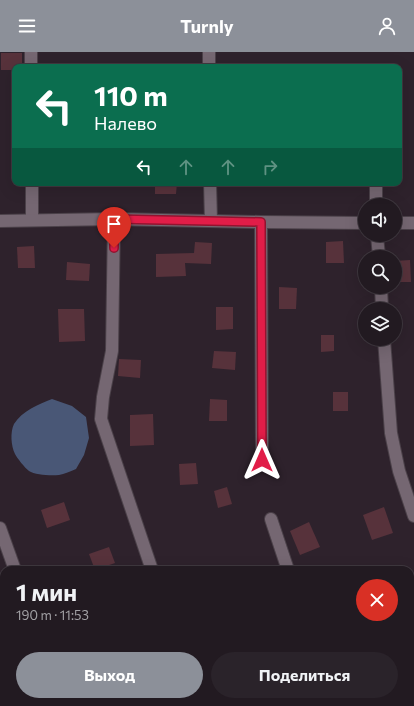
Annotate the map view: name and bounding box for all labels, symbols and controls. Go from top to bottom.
icon: menu [16,15,38,37]
text: Turnly [180,15,234,37]
icon: person [376,15,398,37]
text: 110 m [94,78,168,112]
icon: left [28,80,80,132]
text: Налево [94,112,157,134]
icon: left [133,156,155,178]
icon: ahead [175,156,197,178]
icon: ahead [217,156,239,178]
icon: right [259,156,281,178]
map controls [358,198,402,346]
button: sound [358,198,402,242]
pin [97,207,131,248]
icon: arrive [103,213,125,235]
button: search [358,250,402,294]
button: layers [358,302,402,346]
position arrow [241,439,283,481]
text: 1 мин [16,577,77,606]
button: close [356,579,398,621]
text: 190 m · 11:53 [16,607,89,623]
button: Выход [16,652,203,698]
button: Поделиться [211,652,398,698]

